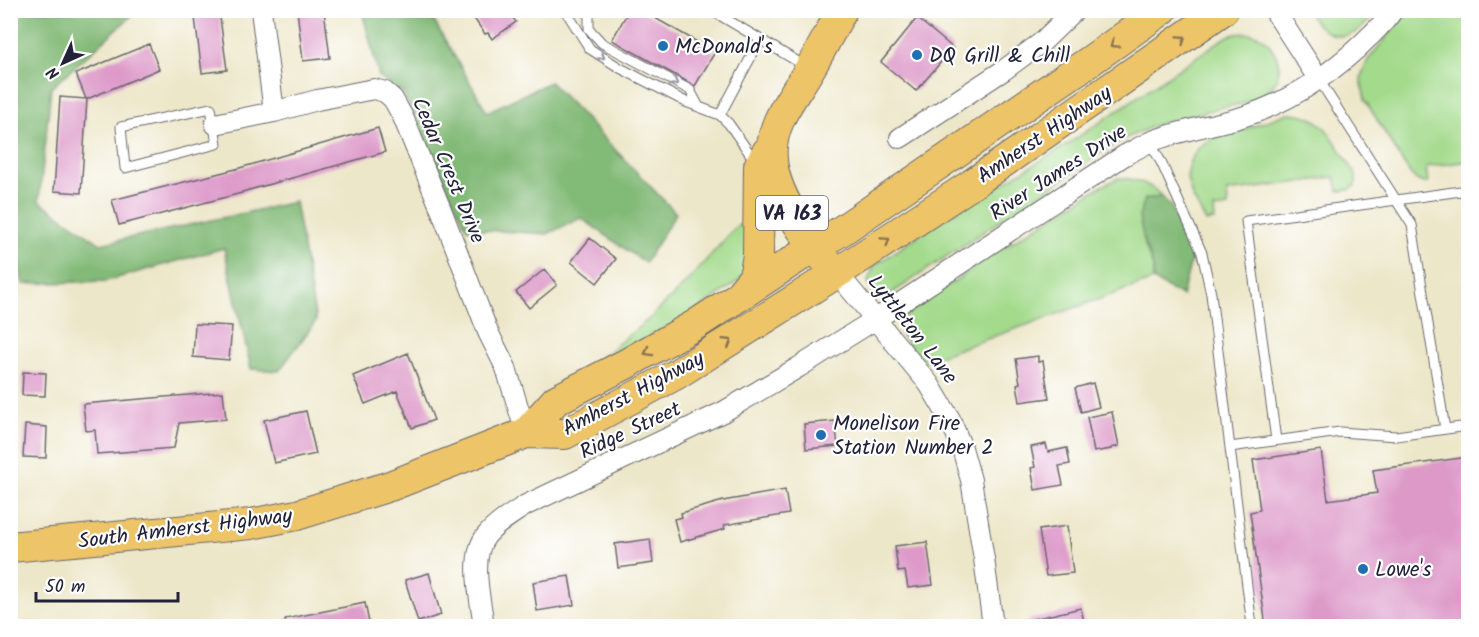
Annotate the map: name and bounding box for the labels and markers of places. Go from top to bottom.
place label: McDonald's [675,31,773,64]
marker: McDonald's [656,39,670,53]
place label: DQ Grill & Chill [929,40,1070,73]
marker: DQ Grill & Chill [910,48,924,62]
place label: Monelison Fire Station Number 2 [833,408,993,465]
marker: Monelison Fire Station Number 2 [814,428,828,442]
place label: Lowe's [1375,554,1432,587]
marker: Lowe's [1356,562,1370,576]

